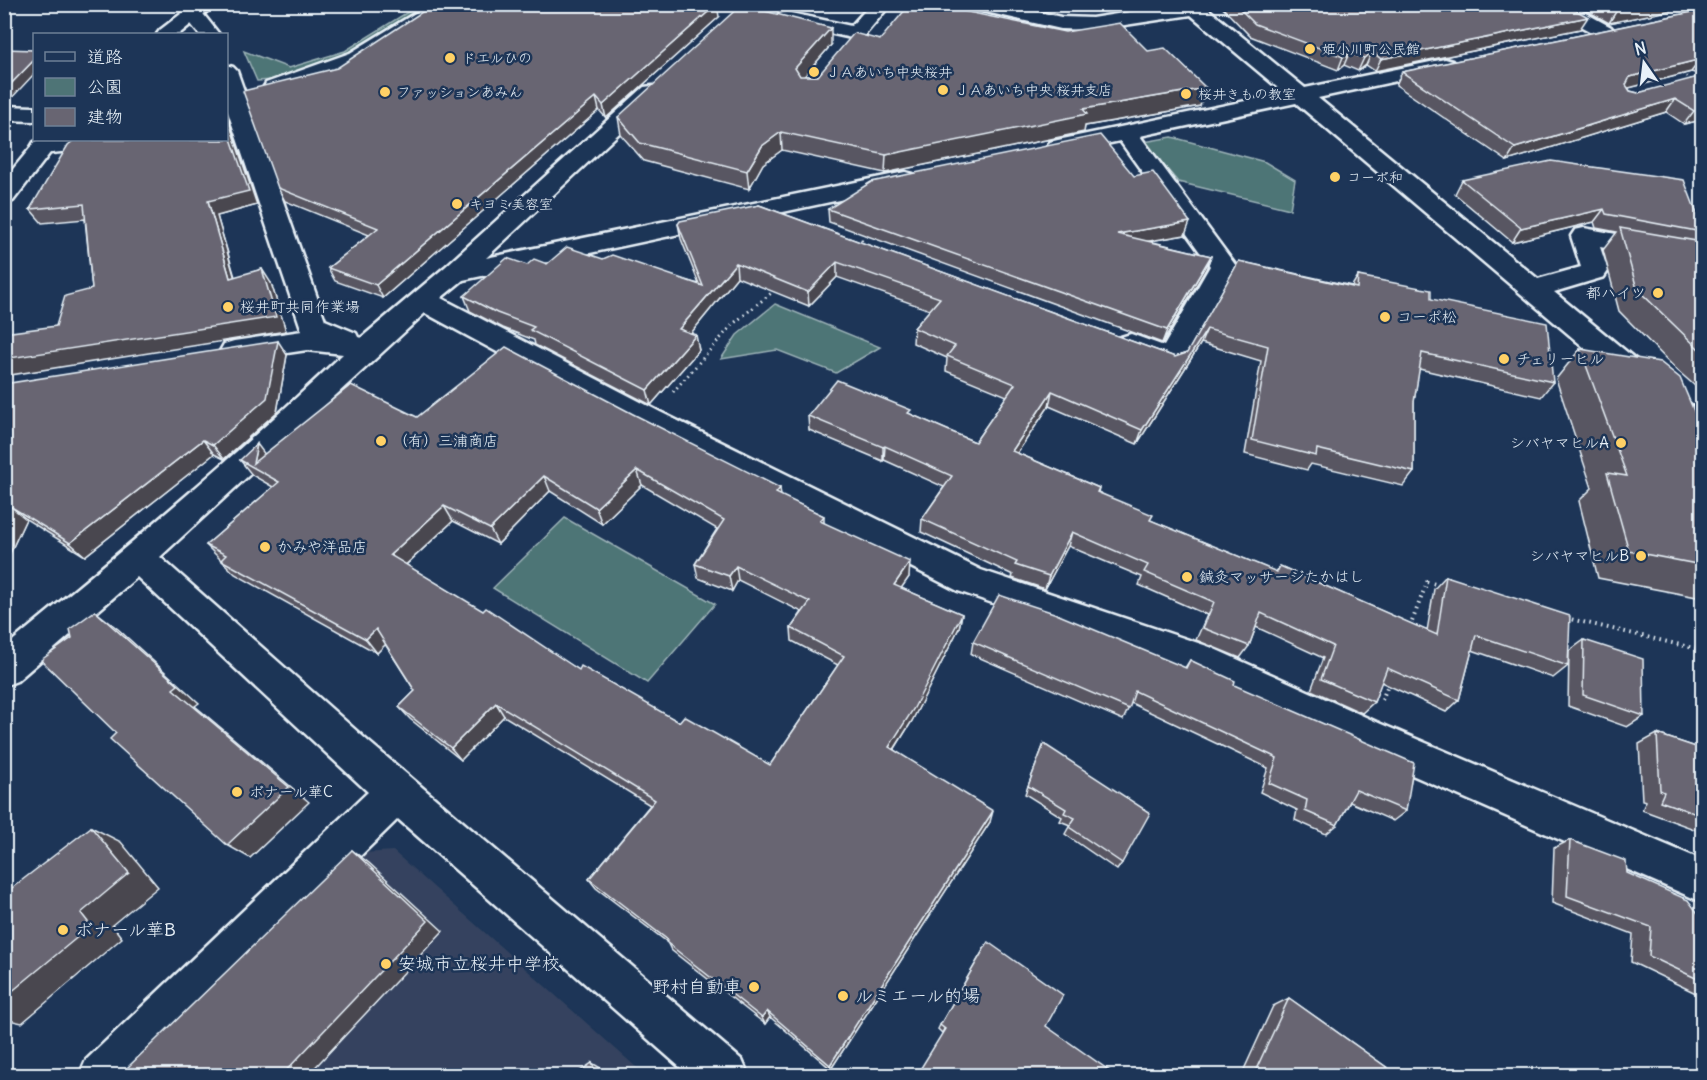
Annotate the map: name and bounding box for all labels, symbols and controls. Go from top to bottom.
legend [33,33,228,141]
north arrow [1614,33,1674,93]
text: N [1633,37,1648,59]
place label: 姫小川町公民館 [1322,40,1420,58]
marker: 姫小川町公民館 [1303,42,1317,56]
text: 道路 [87,45,123,68]
place label: ドエルひの [462,49,532,67]
marker: ドエルひの [443,51,457,65]
place label: ＪＡあいち中央桜井 [826,63,952,81]
marker: ＪＡあいち中央桜井 [807,65,821,79]
text: 公園 [87,75,123,98]
place label: ＪＡあいち中央 桜井支店 [955,81,1112,99]
place label: ファッションあみん [397,83,522,101]
marker: ＪＡあいち中央 桜井支店 [936,83,950,97]
marker: ファッションあみん [378,85,392,99]
place label: 桜井きもの教室 [1198,85,1296,103]
marker: 桜井きもの教室 [1179,87,1193,101]
text: 建物 [87,105,123,128]
place label: コーポ和 [1347,168,1403,186]
marker: コーポ和 [1328,170,1342,184]
place label: キヨミ美容室 [469,195,553,213]
marker: キヨミ美容室 [450,197,464,211]
place label: 都ハイツ [1586,283,1646,302]
marker: 都ハイツ [1651,286,1665,300]
place label: 桜井町共同作業場 [240,297,360,316]
marker: 桜井町共同作業場 [221,300,235,314]
place label: コーポ松 [1397,307,1457,326]
marker: コーポ松 [1378,310,1392,324]
place label: チェリーヒル [1516,349,1604,368]
marker: チェリーヒル [1497,352,1511,366]
place label: （有）三浦商店 [393,431,498,450]
place label: シバヤマヒルA [1510,433,1609,452]
marker: （有）三浦商店 [374,434,388,448]
marker: シバヤマヒルA [1614,436,1628,450]
place label: かみや洋品店 [277,537,367,556]
marker: かみや洋品店 [258,540,272,554]
place label: シバヤマヒルB [1529,546,1629,565]
marker: シバヤマヒルB [1634,549,1648,563]
place label: 鍼灸マッサージたかはし [1199,567,1364,586]
marker: 鍼灸マッサージたかはし [1180,570,1194,584]
place label: ボナール華C [249,782,333,801]
marker: ボナール華C [230,785,244,799]
place label: ボナール華B [75,918,176,941]
marker: ボナール華B [56,923,70,937]
place label: 安城市立桜井中学校 [398,952,560,975]
marker: 安城市立桜井中学校 [379,957,393,971]
place label: 野村自動車 [652,975,742,998]
marker: 野村自動車 [747,980,761,994]
place label: ルミエール的場 [855,984,980,1007]
marker: ルミエール的場 [836,989,850,1003]

